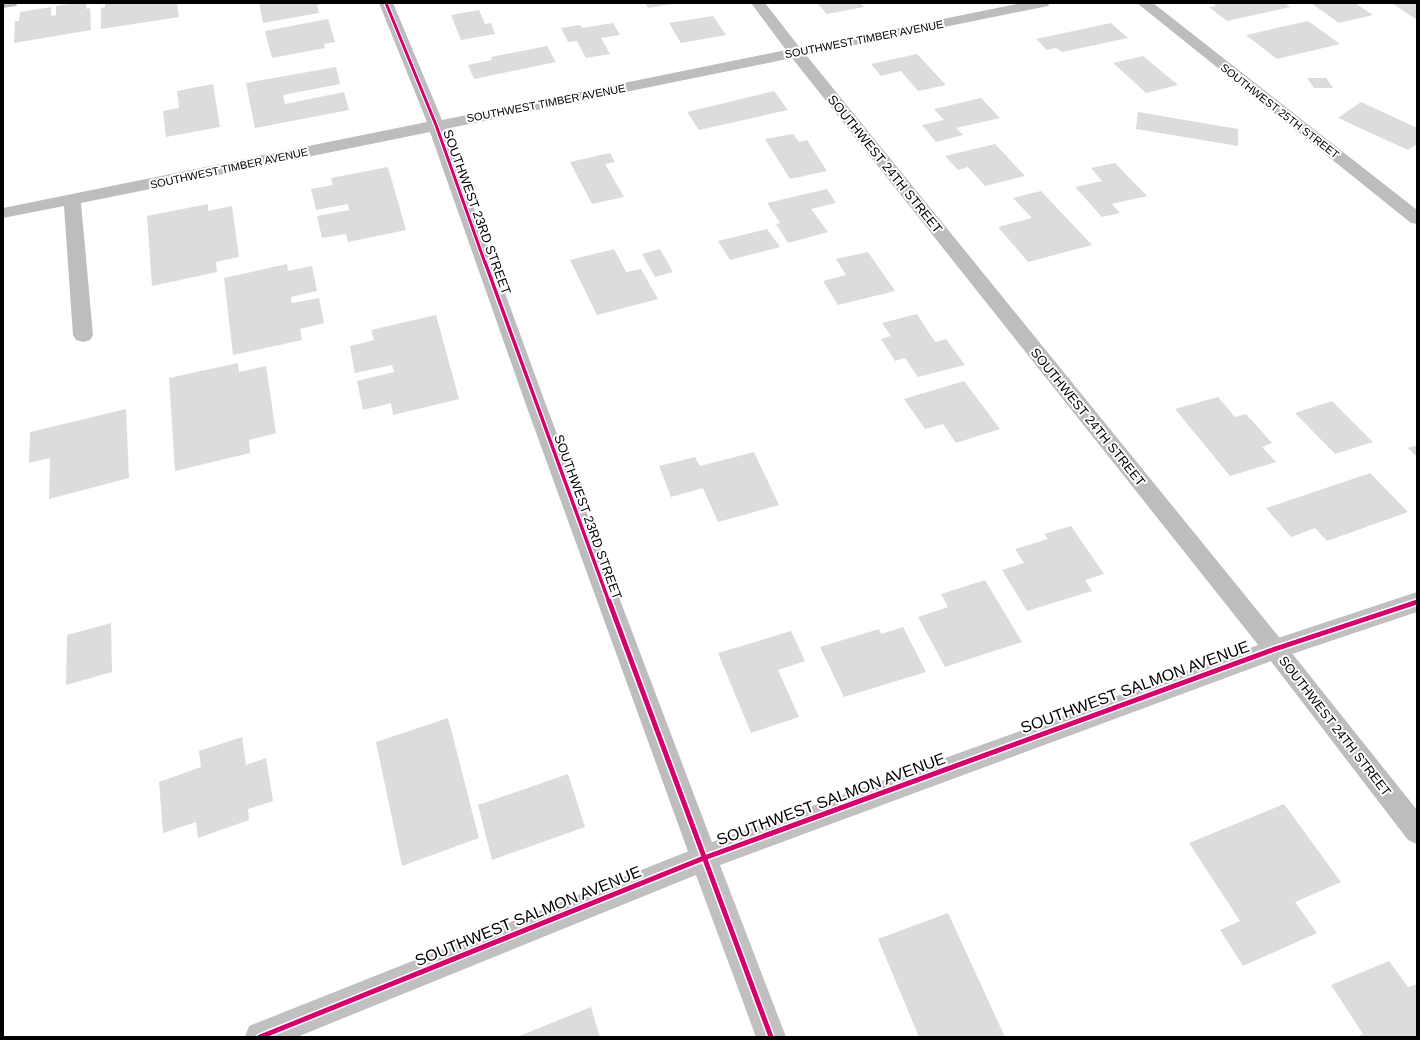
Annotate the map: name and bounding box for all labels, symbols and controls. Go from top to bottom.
street label: SOUTHWEST TIMBER AVENUE [784,18,944,60]
street label: SOUTHWEST 25TH STREET [1219,61,1342,161]
street label: SOUTHWEST TIMBER AVENUE [466,82,626,124]
street label: SOUTHWEST 24TH STREET [825,92,945,236]
street label: SOUTHWEST 23RD STREET [440,127,514,297]
street label: SOUTHWEST TIMBER AVENUE [149,145,309,191]
street label: SOUTHWEST 24TH STREET [1028,345,1148,489]
street label: SOUTHWEST 23RD STREET [551,432,625,602]
street label: SOUTHWEST SALMON AVENUE [1018,638,1252,736]
street label: SOUTHWEST 24TH STREET [1276,653,1394,799]
street label: SOUTHWEST SALMON AVENUE [714,750,948,848]
street label: SOUTHWEST SALMON AVENUE [413,863,643,969]

